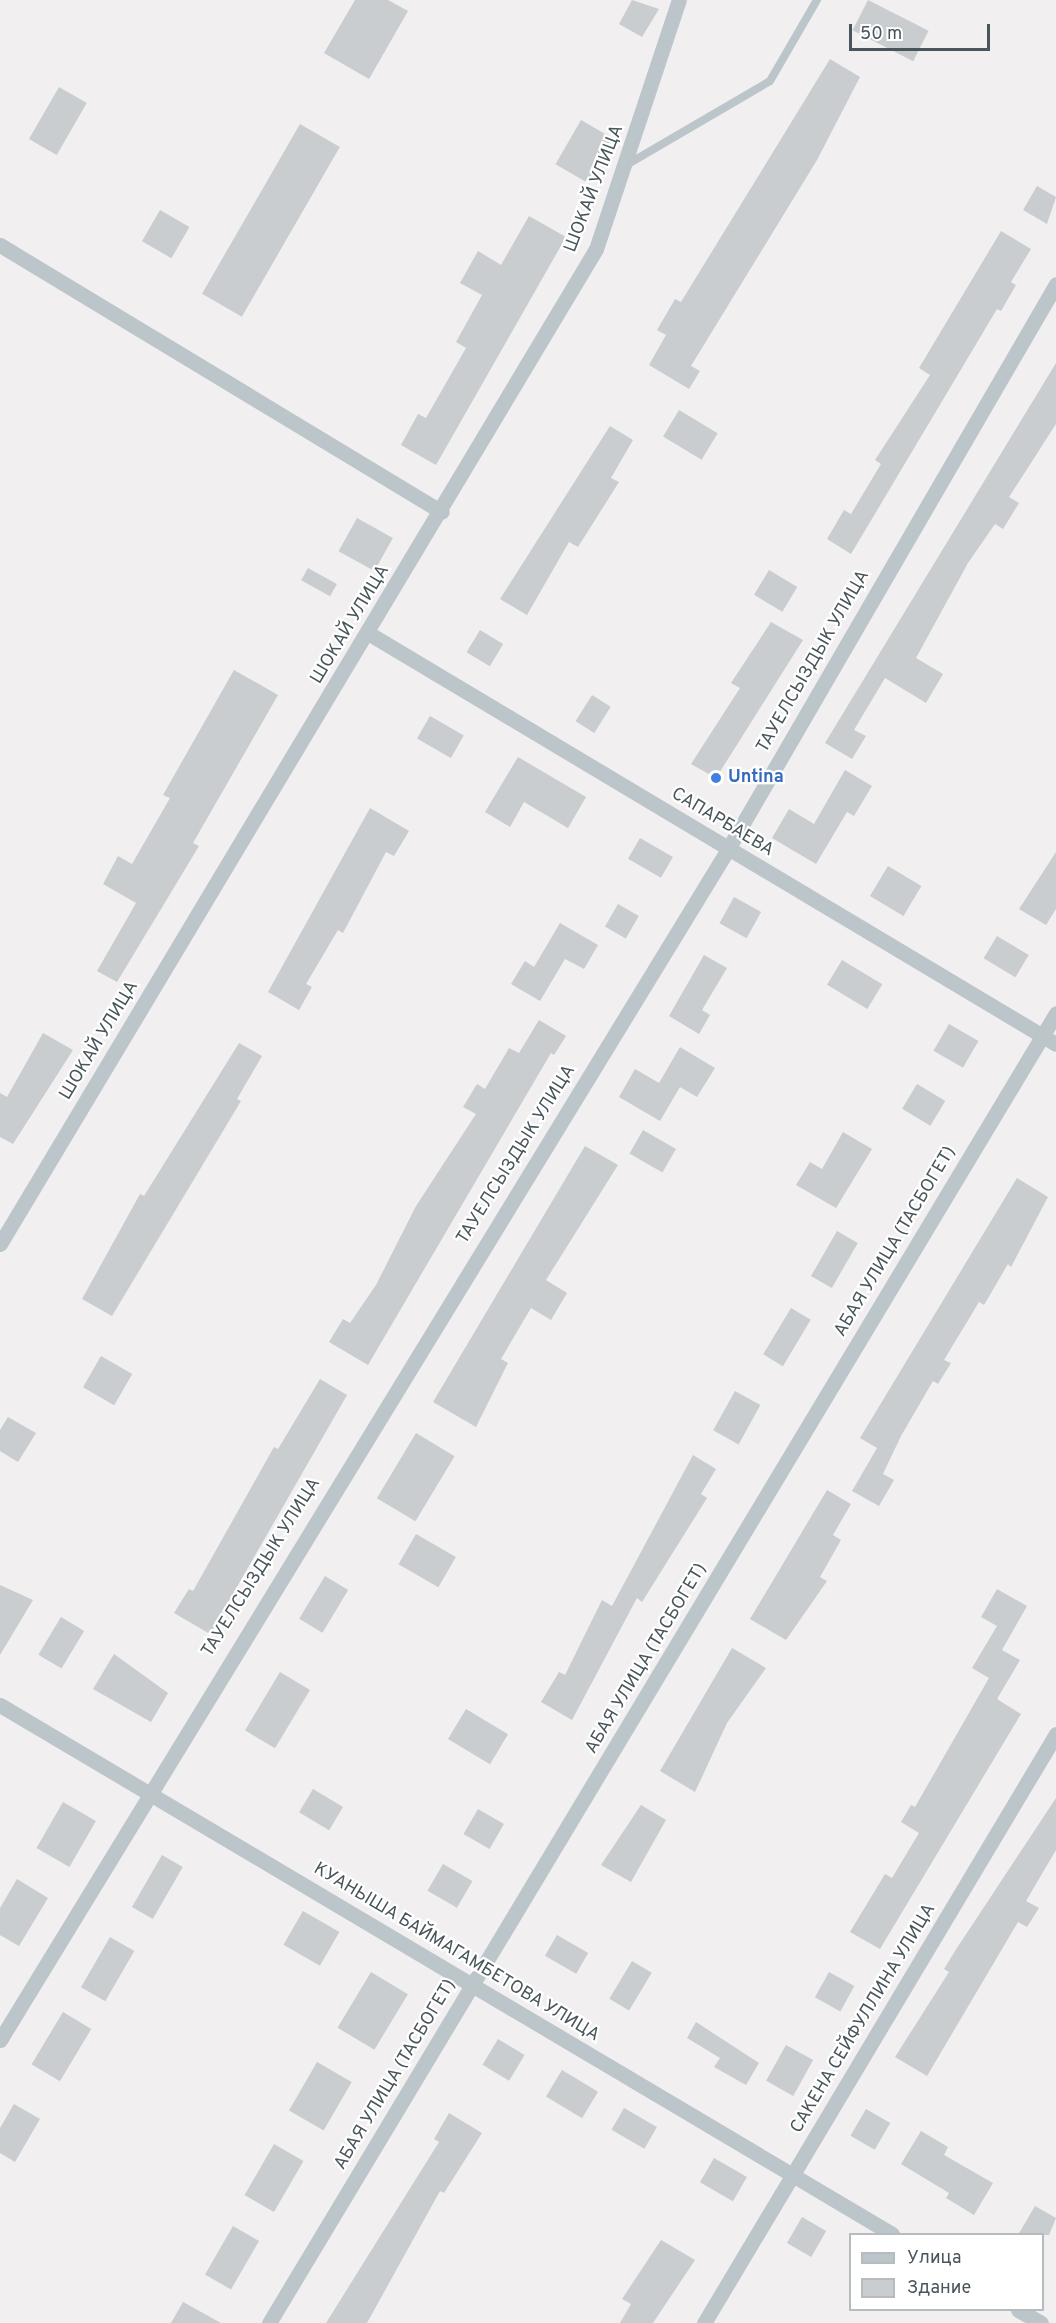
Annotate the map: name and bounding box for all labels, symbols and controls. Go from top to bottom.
scale bar [852,12,993,50]
text: 50 m [860,23,902,46]
street label: ШОКАЙ УЛИЦА [561,122,629,256]
street label: ШОКАЙ УЛИЦА [307,562,395,688]
street label: ТАУЕЛСЫЗДЫК УЛИЦА [753,567,875,757]
place label: Untina [728,767,784,789]
marker: Untina [709,771,723,785]
street label: САПАРБАЕВА [667,784,777,862]
street label: ШОКАЙ УЛИЦА [56,978,144,1104]
street label: ТАУЕЛСЫЗДЫК УЛИЦА [453,1062,581,1248]
street label: АБАЯ УЛИЦА (ТАСБОГЕТ) [830,1143,962,1341]
street label: ТАУЕЛСЫЗДЫК УЛИЦА [198,1475,326,1661]
street label: АБАЯ УЛИЦА (ТАСБОГЕТ) [581,1560,713,1758]
street label: КУАНЫША БАЙМАГАМБЕТОВА УЛИЦА [308,1858,604,2048]
street label: САКЕНА СЕЙФУЛЛИНА УЛИЦА [786,1900,942,2138]
street label: АБАЯ УЛИЦА (ТАСБОГЕТ) [330,1976,462,2174]
legend [849,2233,1044,2311]
text: Улица [907,2247,961,2270]
text: Здание [907,2277,971,2300]

